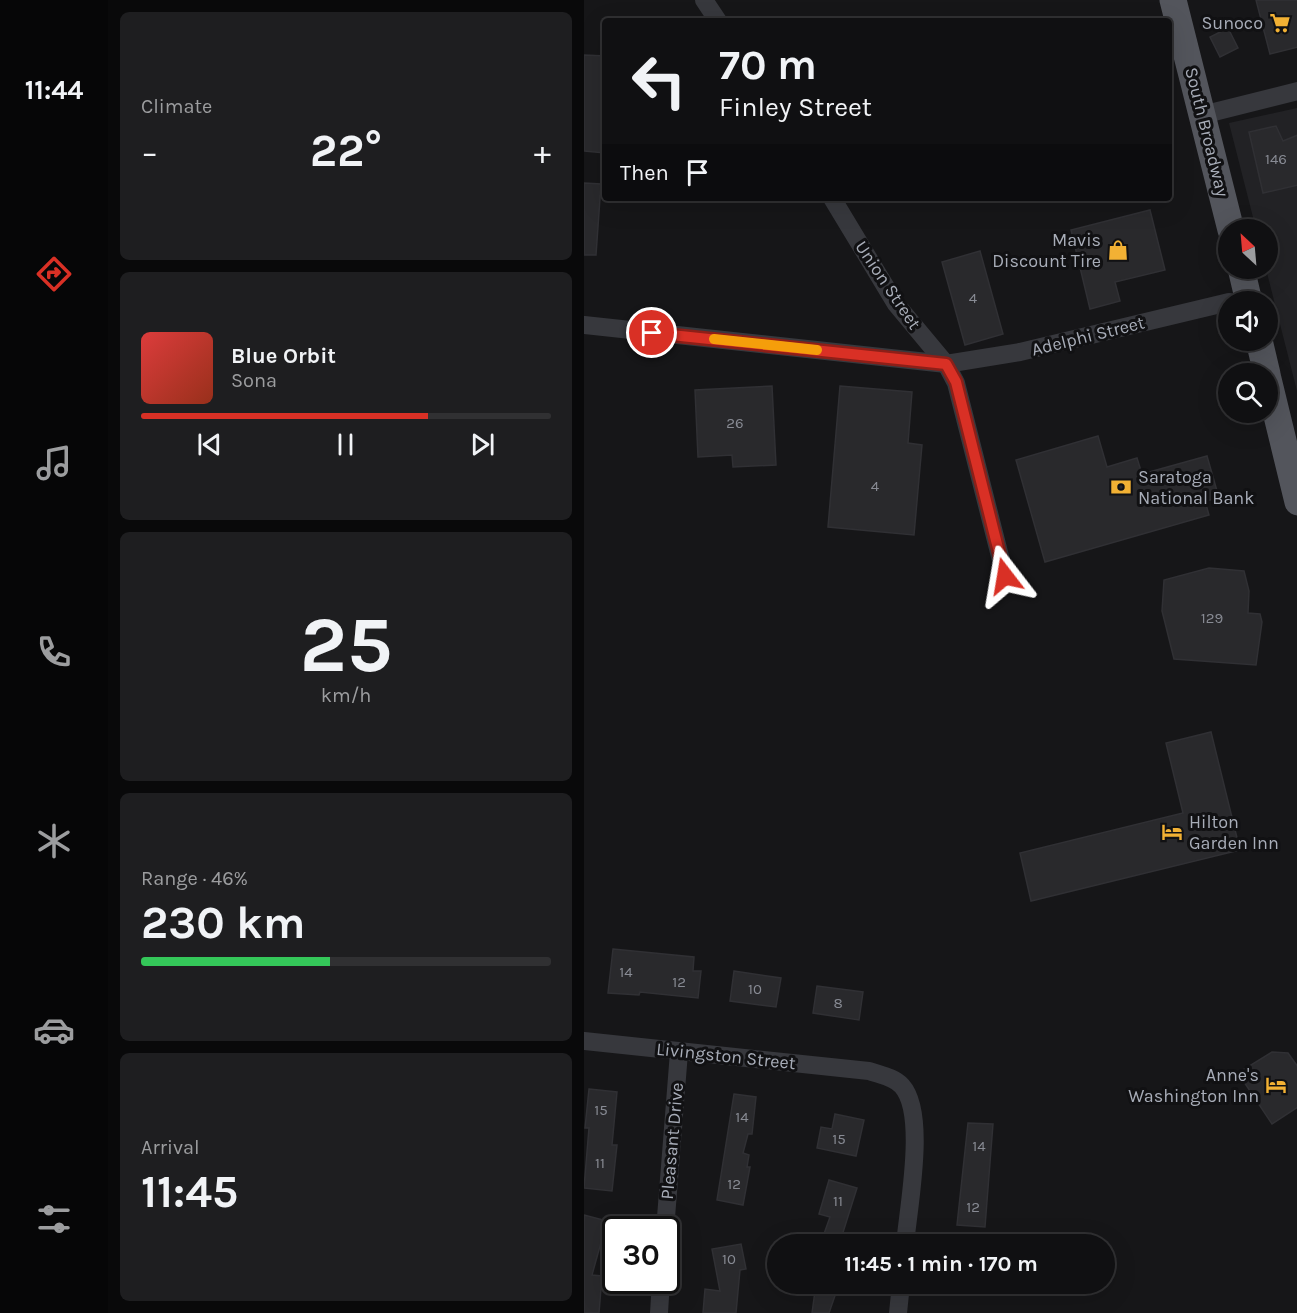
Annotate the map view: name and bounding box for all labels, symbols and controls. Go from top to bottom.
supermarket icon: Sunoco [1268,11,1292,35]
place label: Sunoco [1201,12,1263,34]
text: 70 m [719,40,817,90]
icon: left [620,42,698,120]
street label: South Broadway [1180,65,1234,200]
text: 11:44 [25,74,83,106]
text: Finley Street [719,91,872,123]
text: Climate [141,95,212,118]
text: 22° [310,125,382,177]
text: − [141,133,158,171]
text: + [534,133,551,171]
house number: 146 [1265,150,1287,168]
icon: arrive [681,156,714,189]
text: Then [620,160,669,186]
north arrow [1218,219,1278,279]
map controls [1218,219,1278,423]
place label: Mavis Discount Tire [992,229,1101,272]
street label: Union Street [850,236,926,334]
shop icon: Mavis Discount Tire [1106,238,1130,262]
icon: directions [33,253,75,295]
house number: 4 [969,289,978,307]
button: sound [1218,291,1278,351]
pin [626,307,677,358]
street label: Adelphi Street [1029,311,1147,361]
icon: arrive [635,316,668,349]
text: Blue Orbit [231,343,336,369]
button: search [1218,363,1278,423]
text: Sona [231,369,277,392]
house number: 26 [726,414,744,432]
icon: previous [193,428,226,461]
icon: pause [329,428,362,461]
icon: next [466,428,499,461]
icon: music [33,442,75,484]
place label: Saratoga National Bank [1138,466,1254,509]
bank icon: Saratoga National Bank [1109,475,1133,499]
house number: 4 [871,477,880,495]
position arrow [973,544,1037,608]
text: 25 [300,599,392,691]
house number: 129 [1201,609,1223,627]
icon: phone [33,631,75,673]
text: km/h [321,684,371,707]
place label: Hilton Garden Inn [1189,811,1279,854]
icon: climate [33,820,75,862]
hotel icon: Hilton Garden Inn [1160,820,1184,844]
text: Range · 46% [141,867,248,890]
text: 230 km [141,897,305,949]
house number: 14 [619,963,633,981]
house number: 12 [672,973,686,991]
house number: 10 [748,980,762,998]
house number: 8 [833,994,843,1012]
icon: car [33,1009,75,1051]
street label: Livingston Street [655,1038,797,1074]
place label: Anne's Washington Inn [1128,1064,1259,1107]
hotel icon: Anne's Washington Inn [1264,1073,1288,1097]
street label: Pleasant Drive [656,1082,688,1200]
house number: 15 [594,1101,608,1119]
house number: 14 [735,1108,749,1126]
house number: 15 [832,1130,846,1148]
text: Arrival [141,1136,200,1159]
house number: 14 [972,1137,986,1155]
house number: 11 [595,1154,605,1172]
text: 11:45 [141,1166,238,1218]
house number: 12 [727,1175,741,1193]
house number: 11 [833,1192,843,1210]
icon: filters [33,1198,75,1240]
house number: 12 [966,1198,980,1216]
speed limit sign: 30 [602,1216,680,1294]
house number: 10 [722,1250,736,1268]
text: 11:45 · 1 min · 170 m [844,1251,1038,1277]

